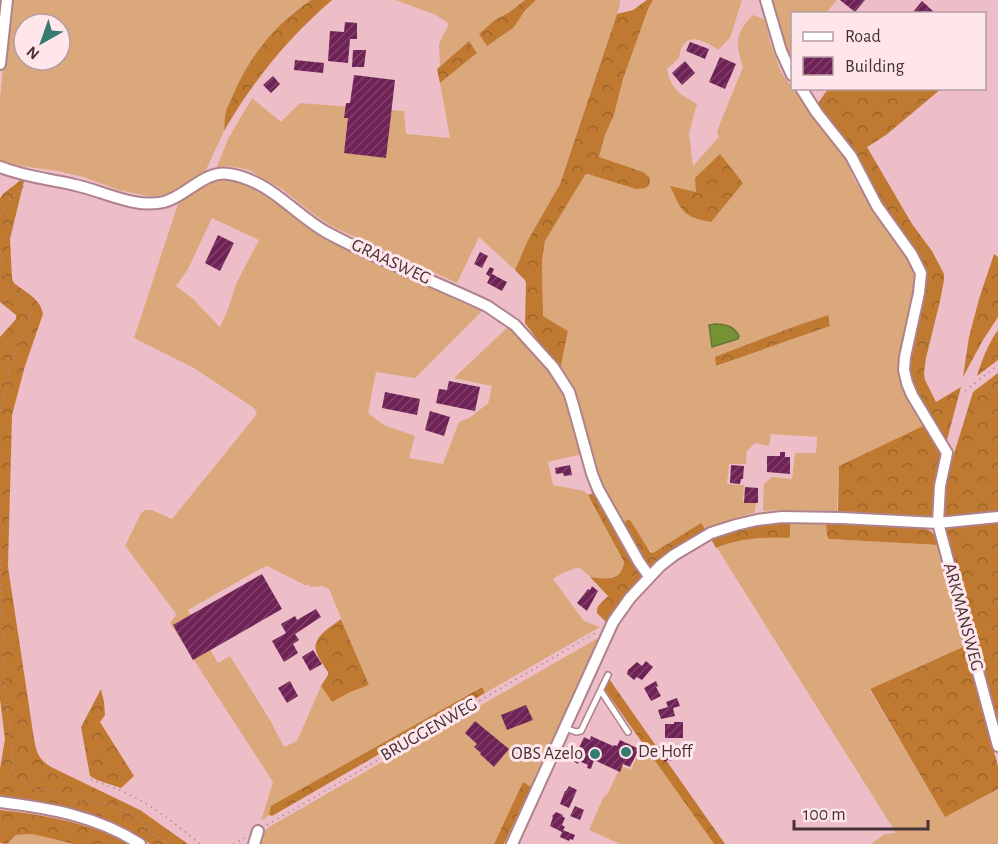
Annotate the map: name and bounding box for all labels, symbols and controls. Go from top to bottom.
north arrow [12,12,72,72]
legend [791,12,986,90]
text: Road [845,28,881,46]
text: N [24,43,42,62]
text: Building [845,58,905,76]
street label: GRAASWEG [349,236,433,288]
street label: ARKMANSWEG [940,561,986,673]
street label: BRUGGENWEG [378,695,480,765]
place label: De Hoff [638,743,694,761]
place label: OBS Azelo [511,745,583,763]
marker: De Hoff [619,745,633,759]
marker: OBS Azelo [588,747,602,761]
scale bar [794,793,928,831]
text: 100 m [803,806,846,824]

